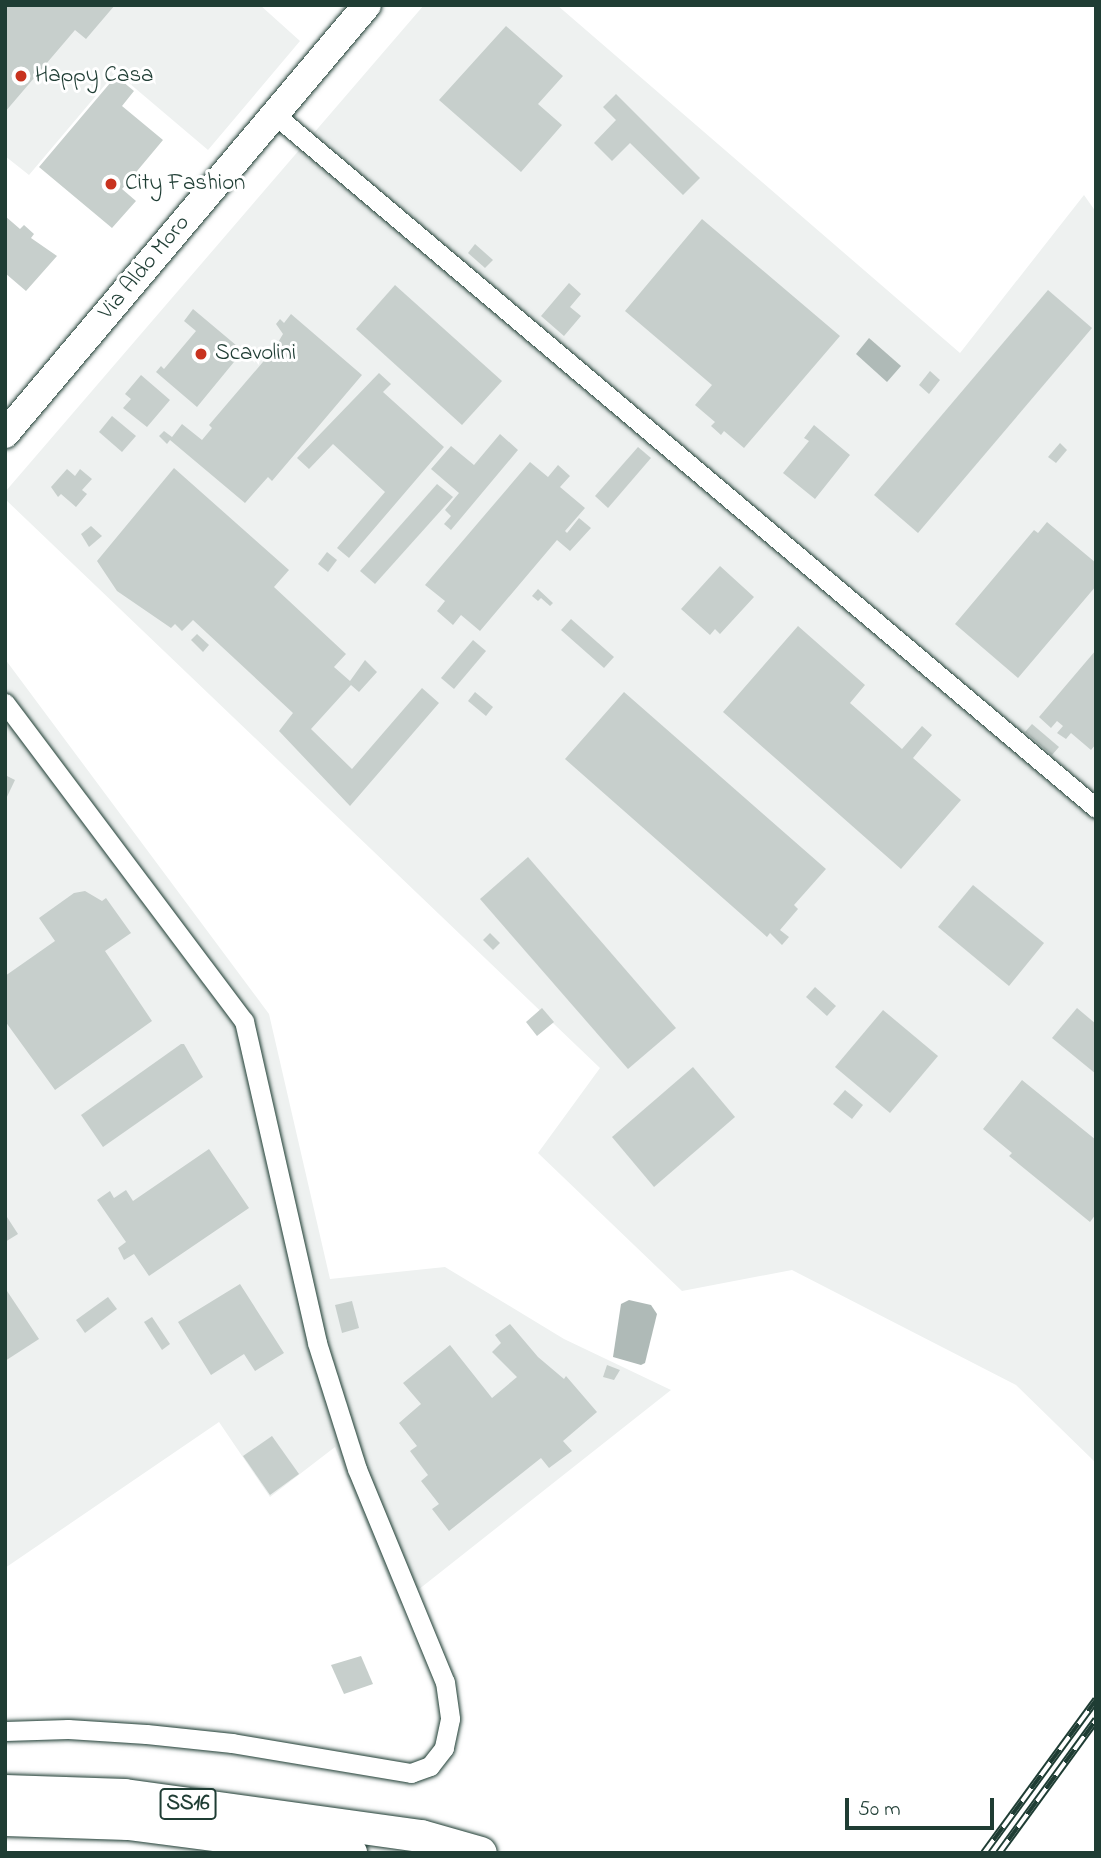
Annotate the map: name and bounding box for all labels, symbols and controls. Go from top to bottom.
place label: Happy Casa [35,62,154,90]
marker: Happy Casa [13,68,29,84]
place label: City Fashion [125,170,245,198]
marker: City Fashion [103,176,119,192]
street label: Via Aldo Moro [93,210,197,326]
place label: Scavolini [215,340,296,368]
marker: Scavolini [193,346,209,362]
scale bar [849,1784,998,1828]
road number: SS16 [158,1786,218,1822]
text: 50 m [858,1795,901,1825]

